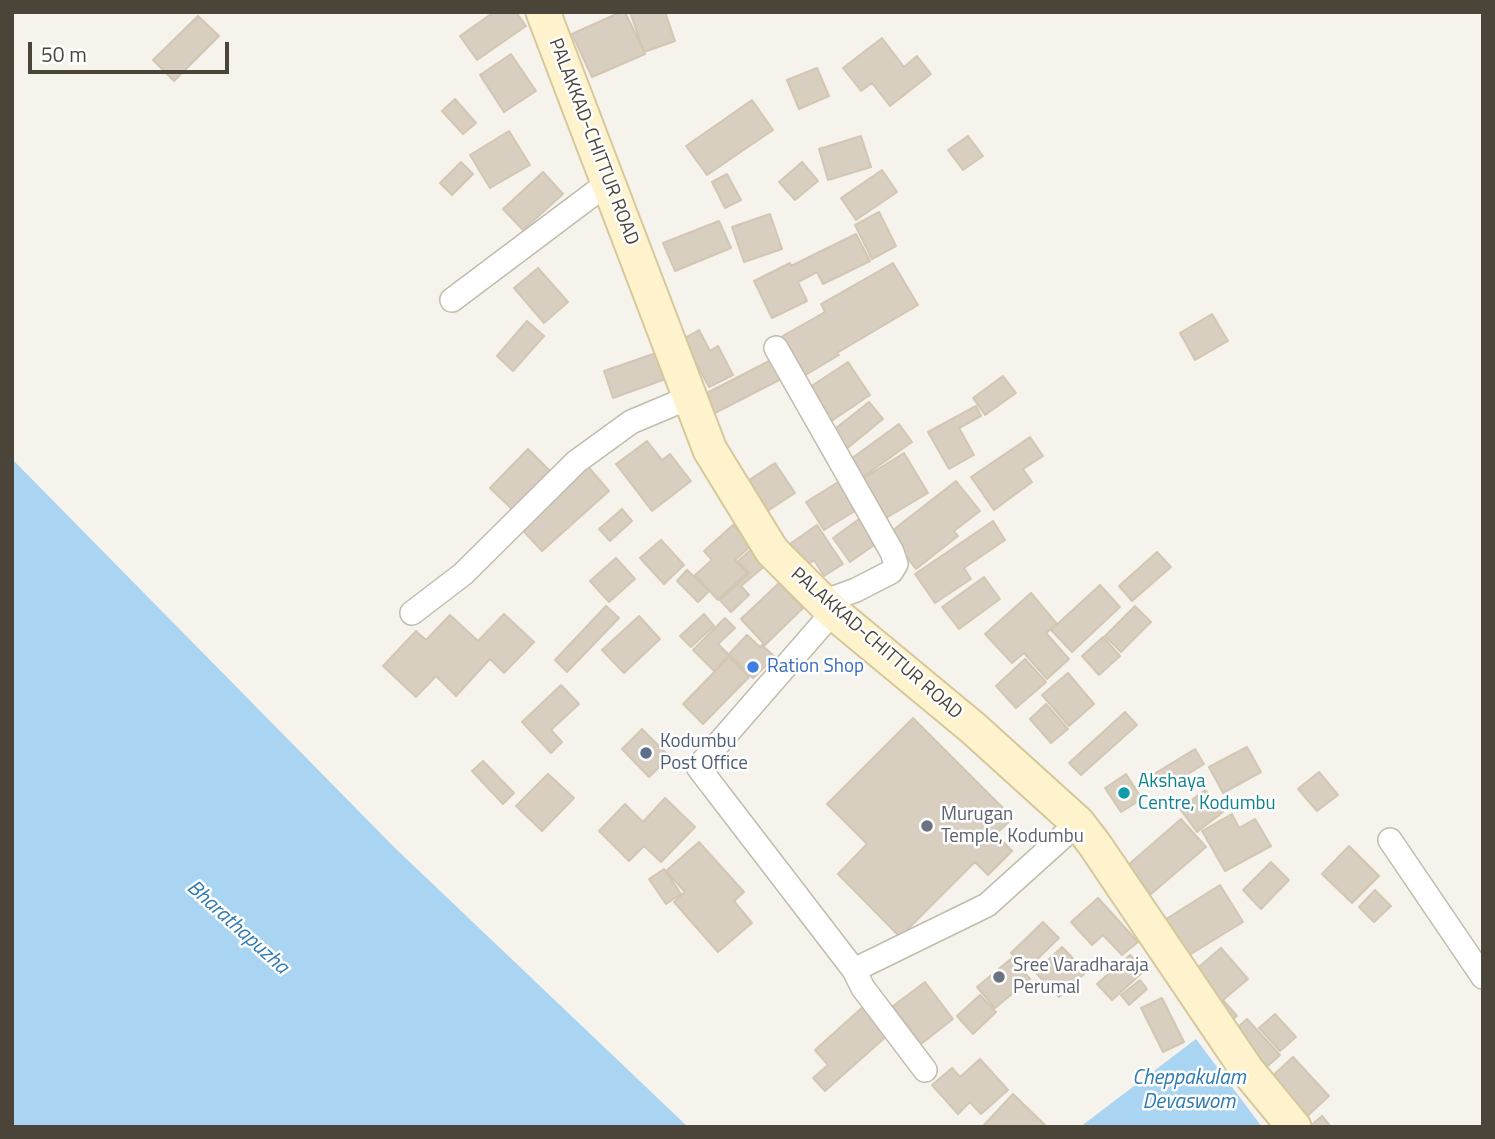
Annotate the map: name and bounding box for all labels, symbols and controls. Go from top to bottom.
scale bar [32,28,233,72]
street label: PALAKKAD-CHITTUR ROAD [543,35,643,249]
text: 50 m [41,38,87,70]
street label: PALAKKAD-CHITTUR ROAD [786,563,966,725]
place label: Ration Shop [767,656,864,678]
marker: Ration Shop [745,659,761,675]
place label: Kodumbu Post Office [660,731,748,775]
marker: Kodumbu Post Office [638,745,654,761]
place label: Akshaya Centre, Kodumbu [1138,771,1276,815]
marker: Akshaya Centre, Kodumbu [1116,785,1132,801]
place label: Murugan Temple, Kodumbu [941,804,1084,848]
marker: Murugan Temple, Kodumbu [919,818,935,834]
water label: Bharathapuzha [181,876,293,980]
place label: Sree Varadharaja Perumal [1013,955,1149,999]
marker: Sree Varadharaja Perumal [991,969,1007,985]
water label: Cheppakulam Devaswom [1132,1066,1246,1116]

